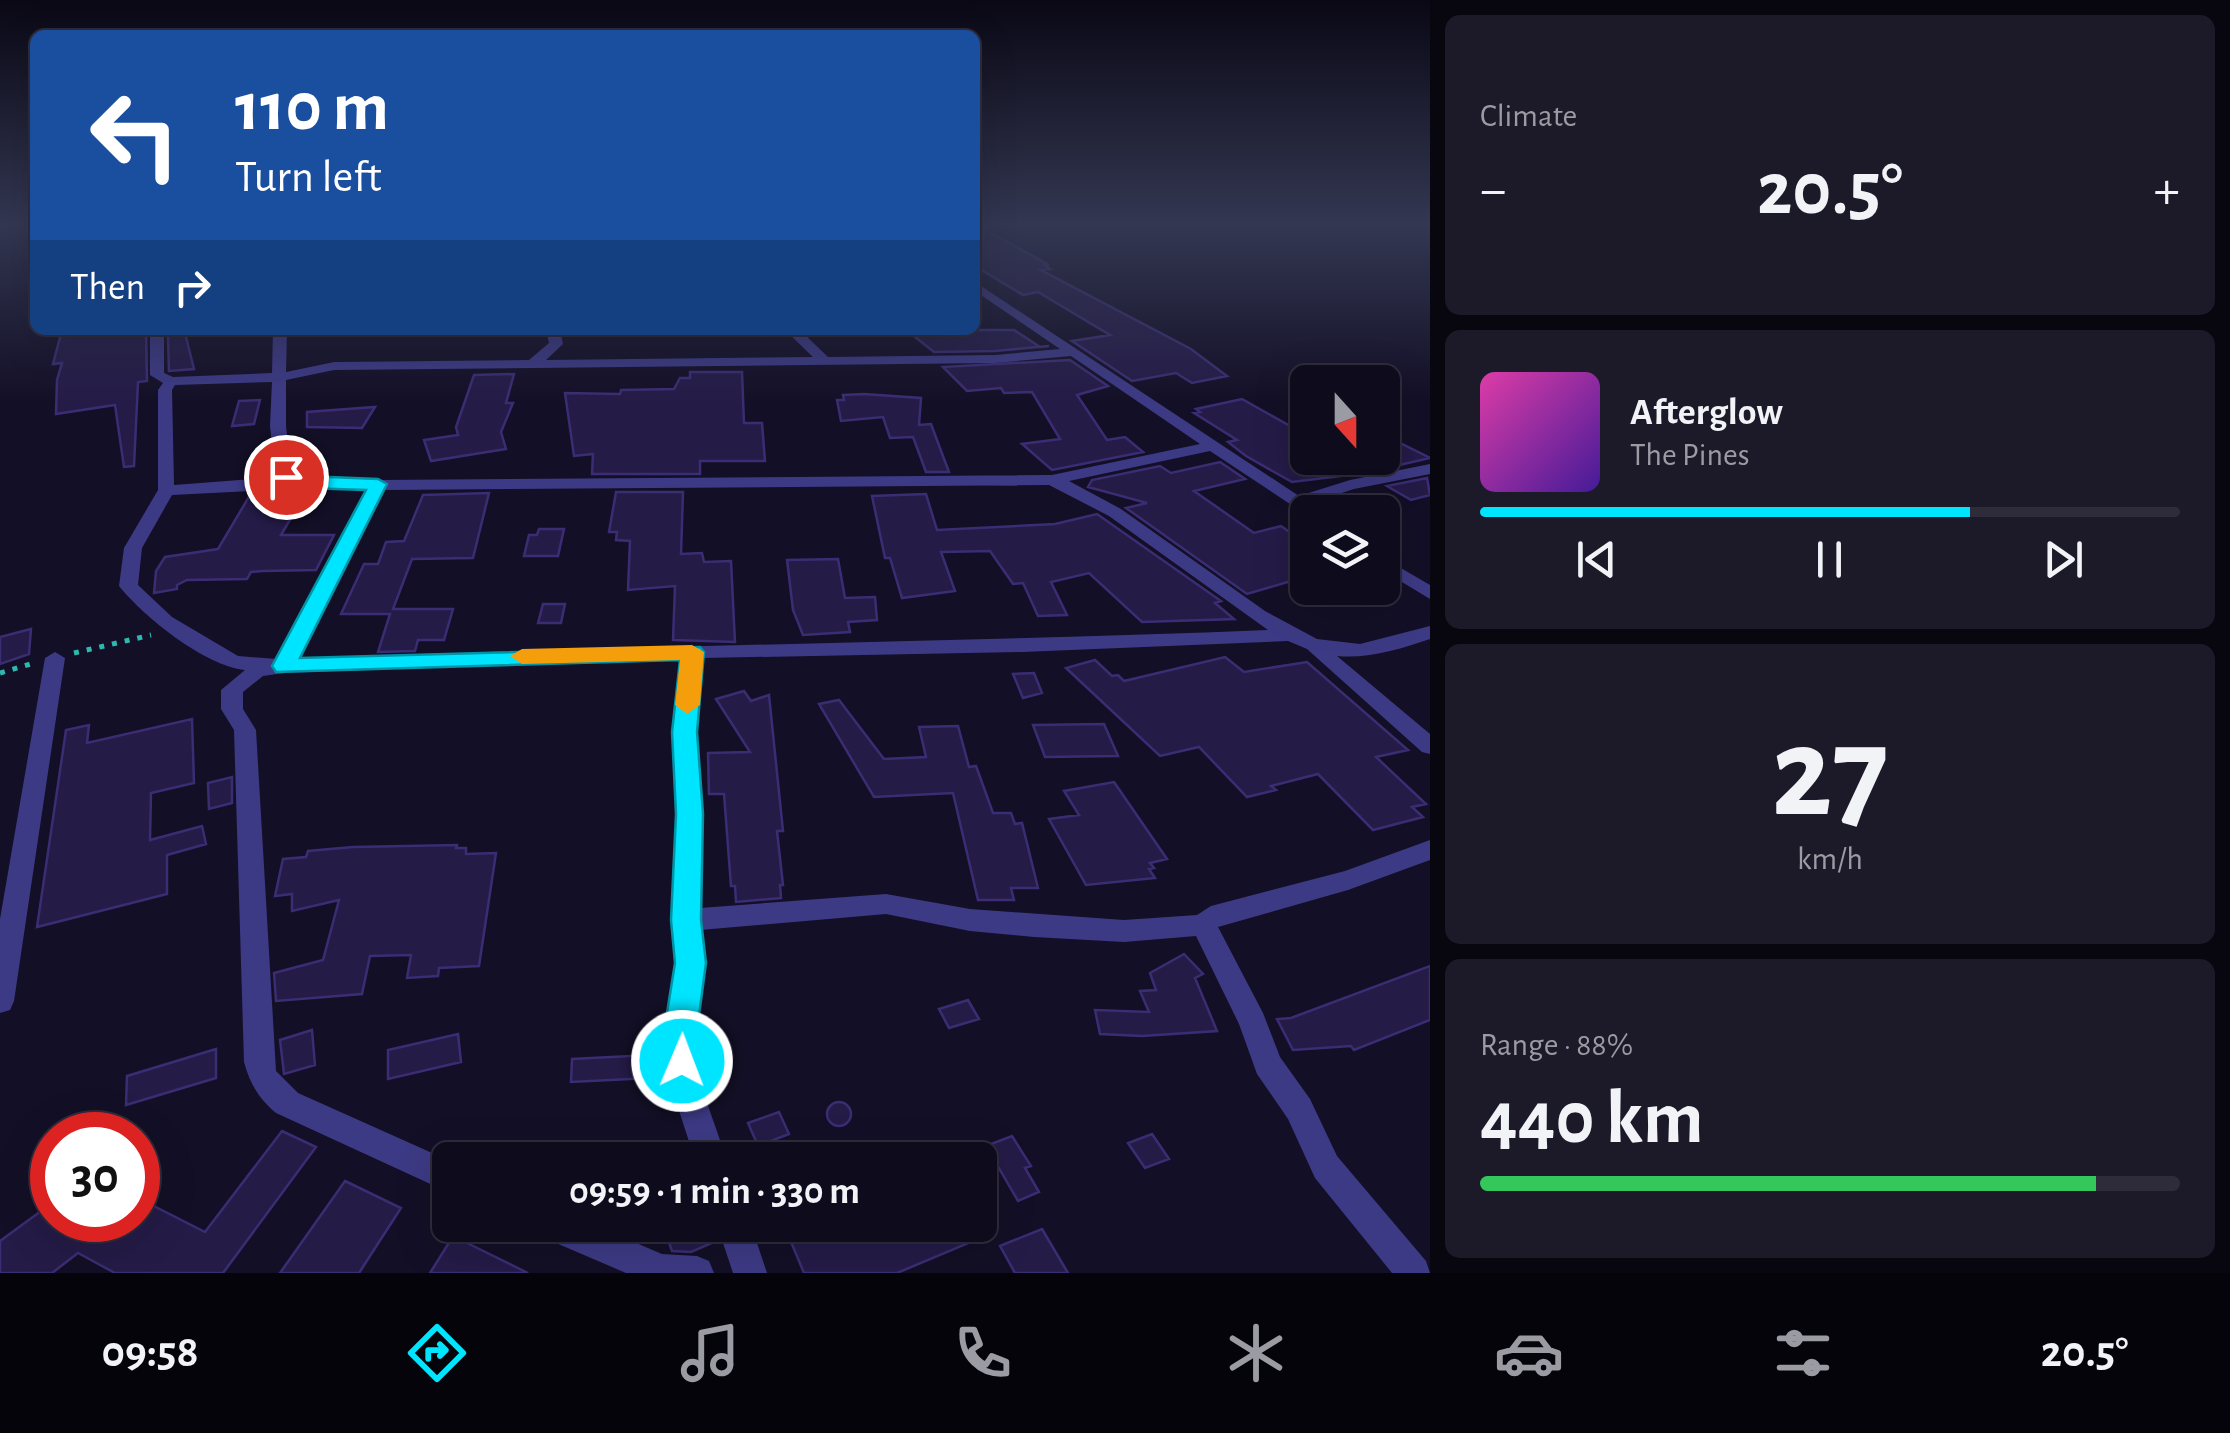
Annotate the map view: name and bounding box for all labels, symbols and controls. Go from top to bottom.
icon: left [70,70,200,200]
text: 110 m [235,73,389,143]
text: Climate [1480,100,1577,132]
text: 20.5° [1757,153,1903,228]
text: Turn left [235,155,382,200]
text: − [1480,163,1506,218]
text: + [2154,163,2180,218]
icon: right [165,260,220,315]
text: Then [70,269,145,307]
north arrow [1290,365,1400,475]
map controls [1290,365,1400,605]
text: Afterglow [1630,394,1783,432]
pin [244,435,329,520]
text: The Pines [1630,439,1750,471]
icon: arrive [259,450,314,505]
button: layers [1290,495,1400,605]
icon: previous [1569,532,1624,587]
icon: pause [1802,532,1857,587]
icon: next [2036,532,2091,587]
text: 27 [1771,710,1889,840]
text: km/h [1797,843,1863,875]
position arrow [630,1009,734,1113]
text: Range · 88% [1480,1029,1633,1061]
text: 440 km [1480,1082,1704,1157]
speed limit sign: 30 [30,1112,160,1242]
text: 09:59 · 1 min · 330 m [569,1173,860,1211]
icon: directions [402,1318,472,1388]
icon: music [675,1318,745,1388]
icon: phone [948,1318,1018,1388]
icon: climate [1221,1318,1291,1388]
icon: car [1494,1318,1564,1388]
icon: filters [1768,1318,1838,1388]
text: 09:58 [102,1330,199,1375]
text: 20.5° [2041,1330,2128,1375]

